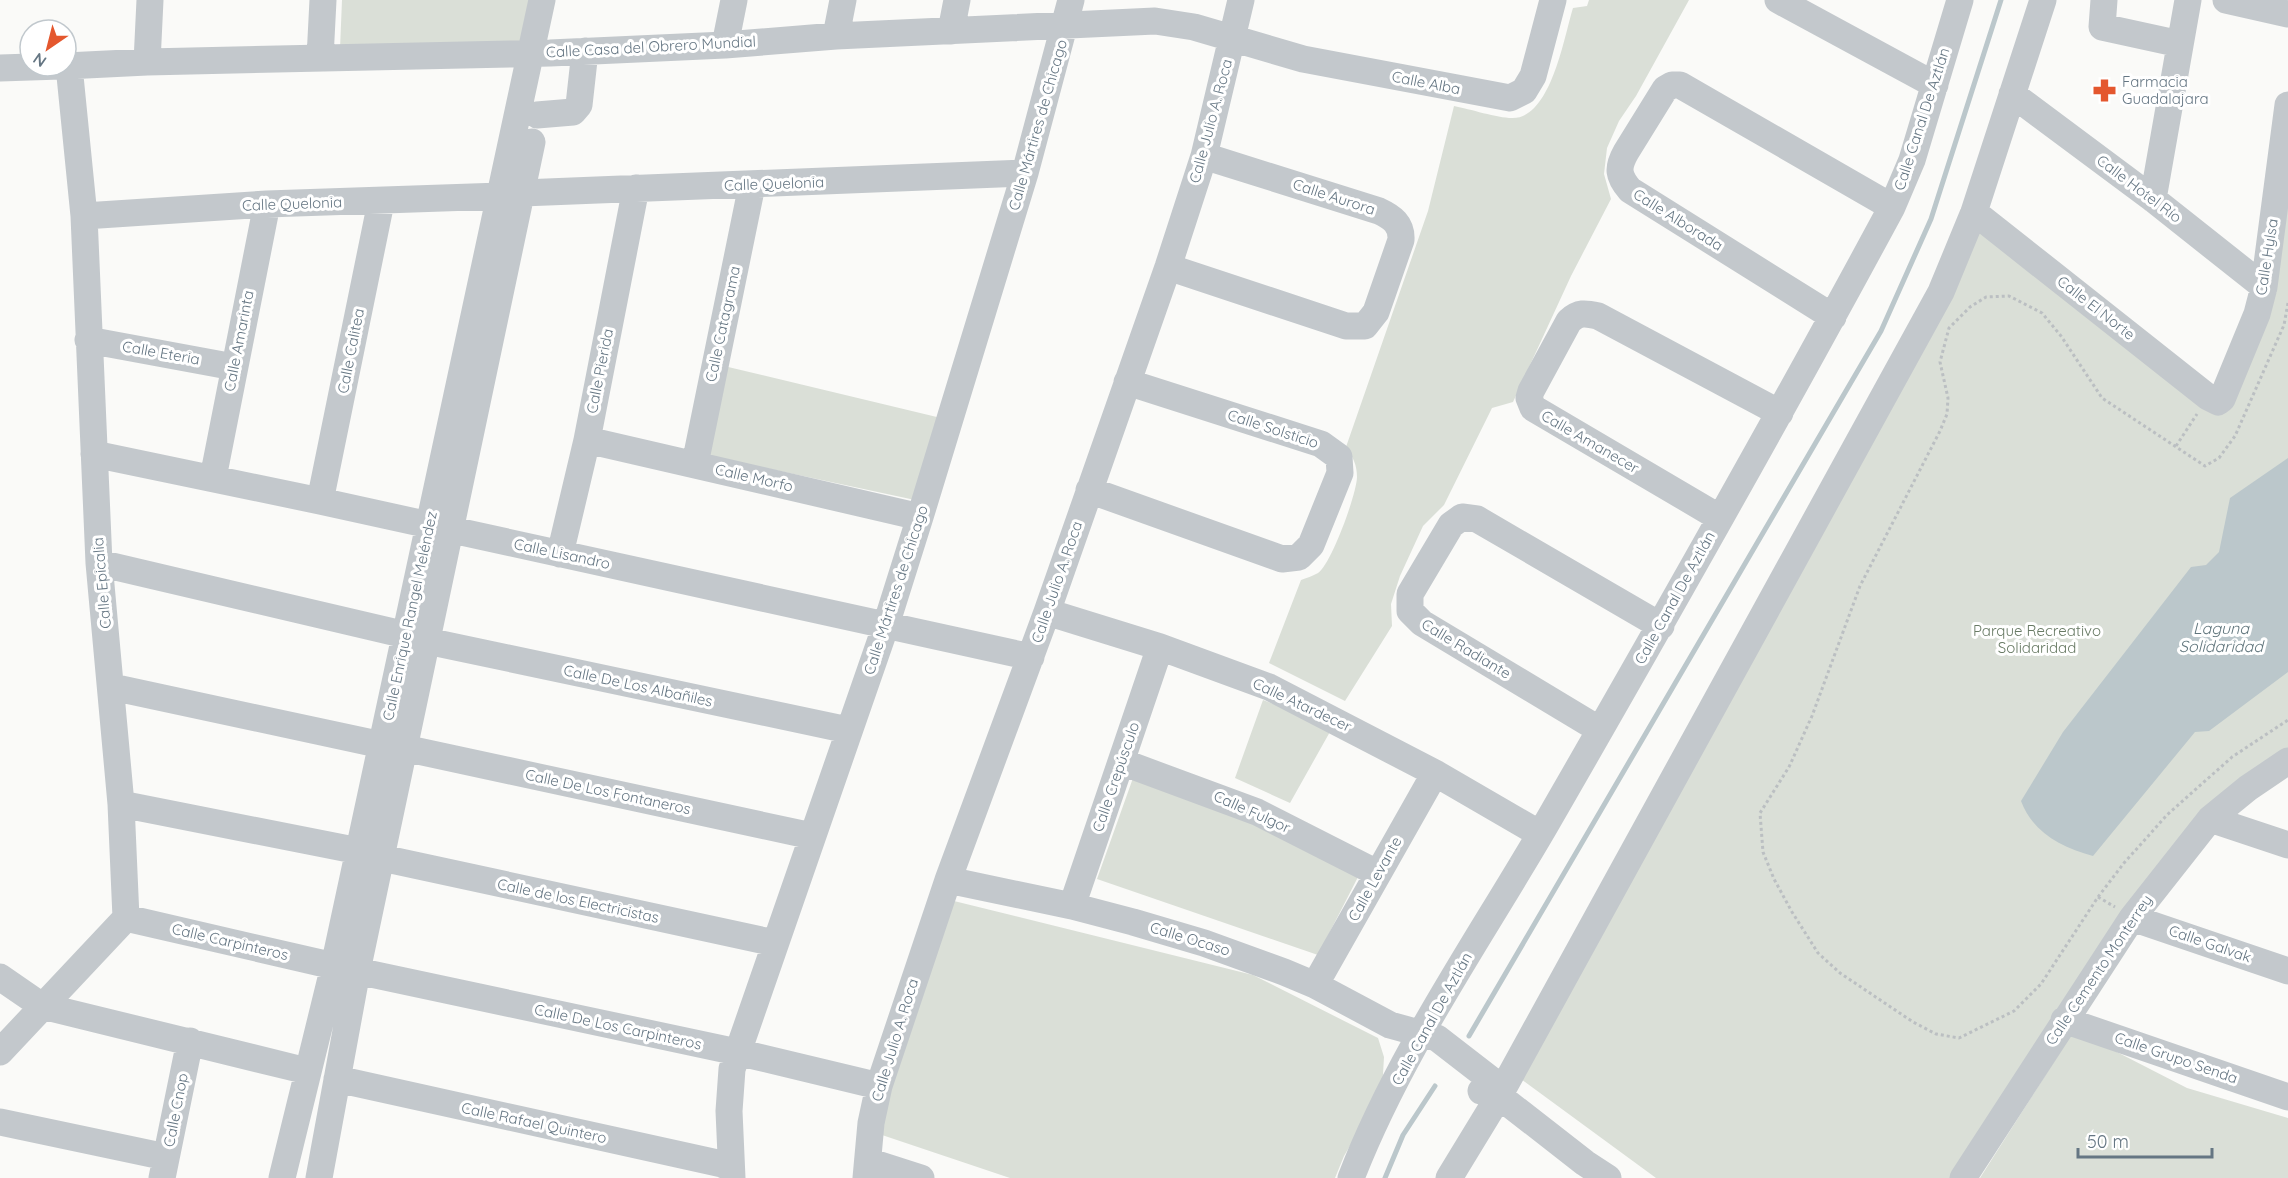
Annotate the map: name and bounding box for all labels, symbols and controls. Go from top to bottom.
north arrow [18,18,78,78]
street label: Calle Casa del Obrero Mundial [546,32,756,61]
street label: Calle Mártires de Chicago [1004,37,1071,213]
street label: Calle Canal De Aztlán [1889,45,1954,193]
text: N [29,49,50,72]
street label: Calle Julio A. Roca [1185,57,1236,185]
street label: Calle Alba [1390,67,1462,98]
place label: Farmacia Guadalajara [2122,72,2209,108]
pharmacy icon: Farmacia Guadalajara [2091,78,2117,104]
street label: Calle Hotel Río [2093,150,2186,227]
street label: Calle Quelonia [724,172,824,195]
street label: Calle Aurora [1291,174,1378,219]
street label: Calle Alborada [1630,184,1727,255]
street label: Calle Quelonia [242,192,342,215]
street label: Calle Hylsa [2251,217,2282,297]
street label: Calle Catagrama [701,264,744,384]
street label: Calle El Norte [2054,271,2139,344]
street label: Calle Amarinta [219,289,258,393]
street label: Calle Calitea [333,307,368,395]
street label: Calle Pierida [582,327,617,415]
street label: Calle Eteria [121,336,201,369]
street label: Calle Solsticio [1225,405,1321,452]
street label: Calle Amanecer [1538,406,1643,477]
street label: Calle Morfo [713,459,795,496]
street label: Calle Mártires de Chicago [859,503,932,677]
street label: Calle Enrique Rangel Meléndez [378,509,441,722]
street label: Calle Julio A. Roca [1027,518,1086,645]
street label: Calle Canal De Aztlán [1630,528,1719,668]
street label: Calle Lisandro [512,534,612,573]
street label: Calle Epicalia [88,537,115,630]
street label: Calle Radiante [1418,614,1514,683]
water label: Laguna Solidaridad [2179,618,2265,656]
park label: Parque Recreativo Solidaridad [1973,621,2101,657]
street label: Calle De Los Albañiles [562,660,714,711]
street label: Calle Atardecer [1250,673,1355,736]
street label: Calle Crepúsculo [1088,719,1143,834]
street label: Calle De Los Fontaneros [524,765,693,818]
street label: Calle Fulgor [1211,786,1294,837]
street label: Calle Levante [1344,833,1406,924]
street label: Calle de los Electricistas [496,874,661,927]
street label: Calle Cemento Monterrey [2041,891,2156,1048]
street label: Calle Ocaso [1148,917,1233,960]
street label: Calle Carpinteros [170,919,290,964]
street label: Calle Galvak [2166,921,2254,967]
street label: Calle Canal De Aztlán [1387,949,1476,1089]
street label: Calle Julio A. Roca [867,976,922,1104]
street label: Calle De Los Carpinteros [533,999,703,1054]
street label: Calle Grupo Senda [2112,1028,2240,1088]
street label: Calle Cnop [159,1071,192,1148]
street label: Calle Rafael Quintero [460,1098,608,1147]
scale bar [2078,1121,2212,1159]
text: 50 m [2087,1130,2129,1153]

